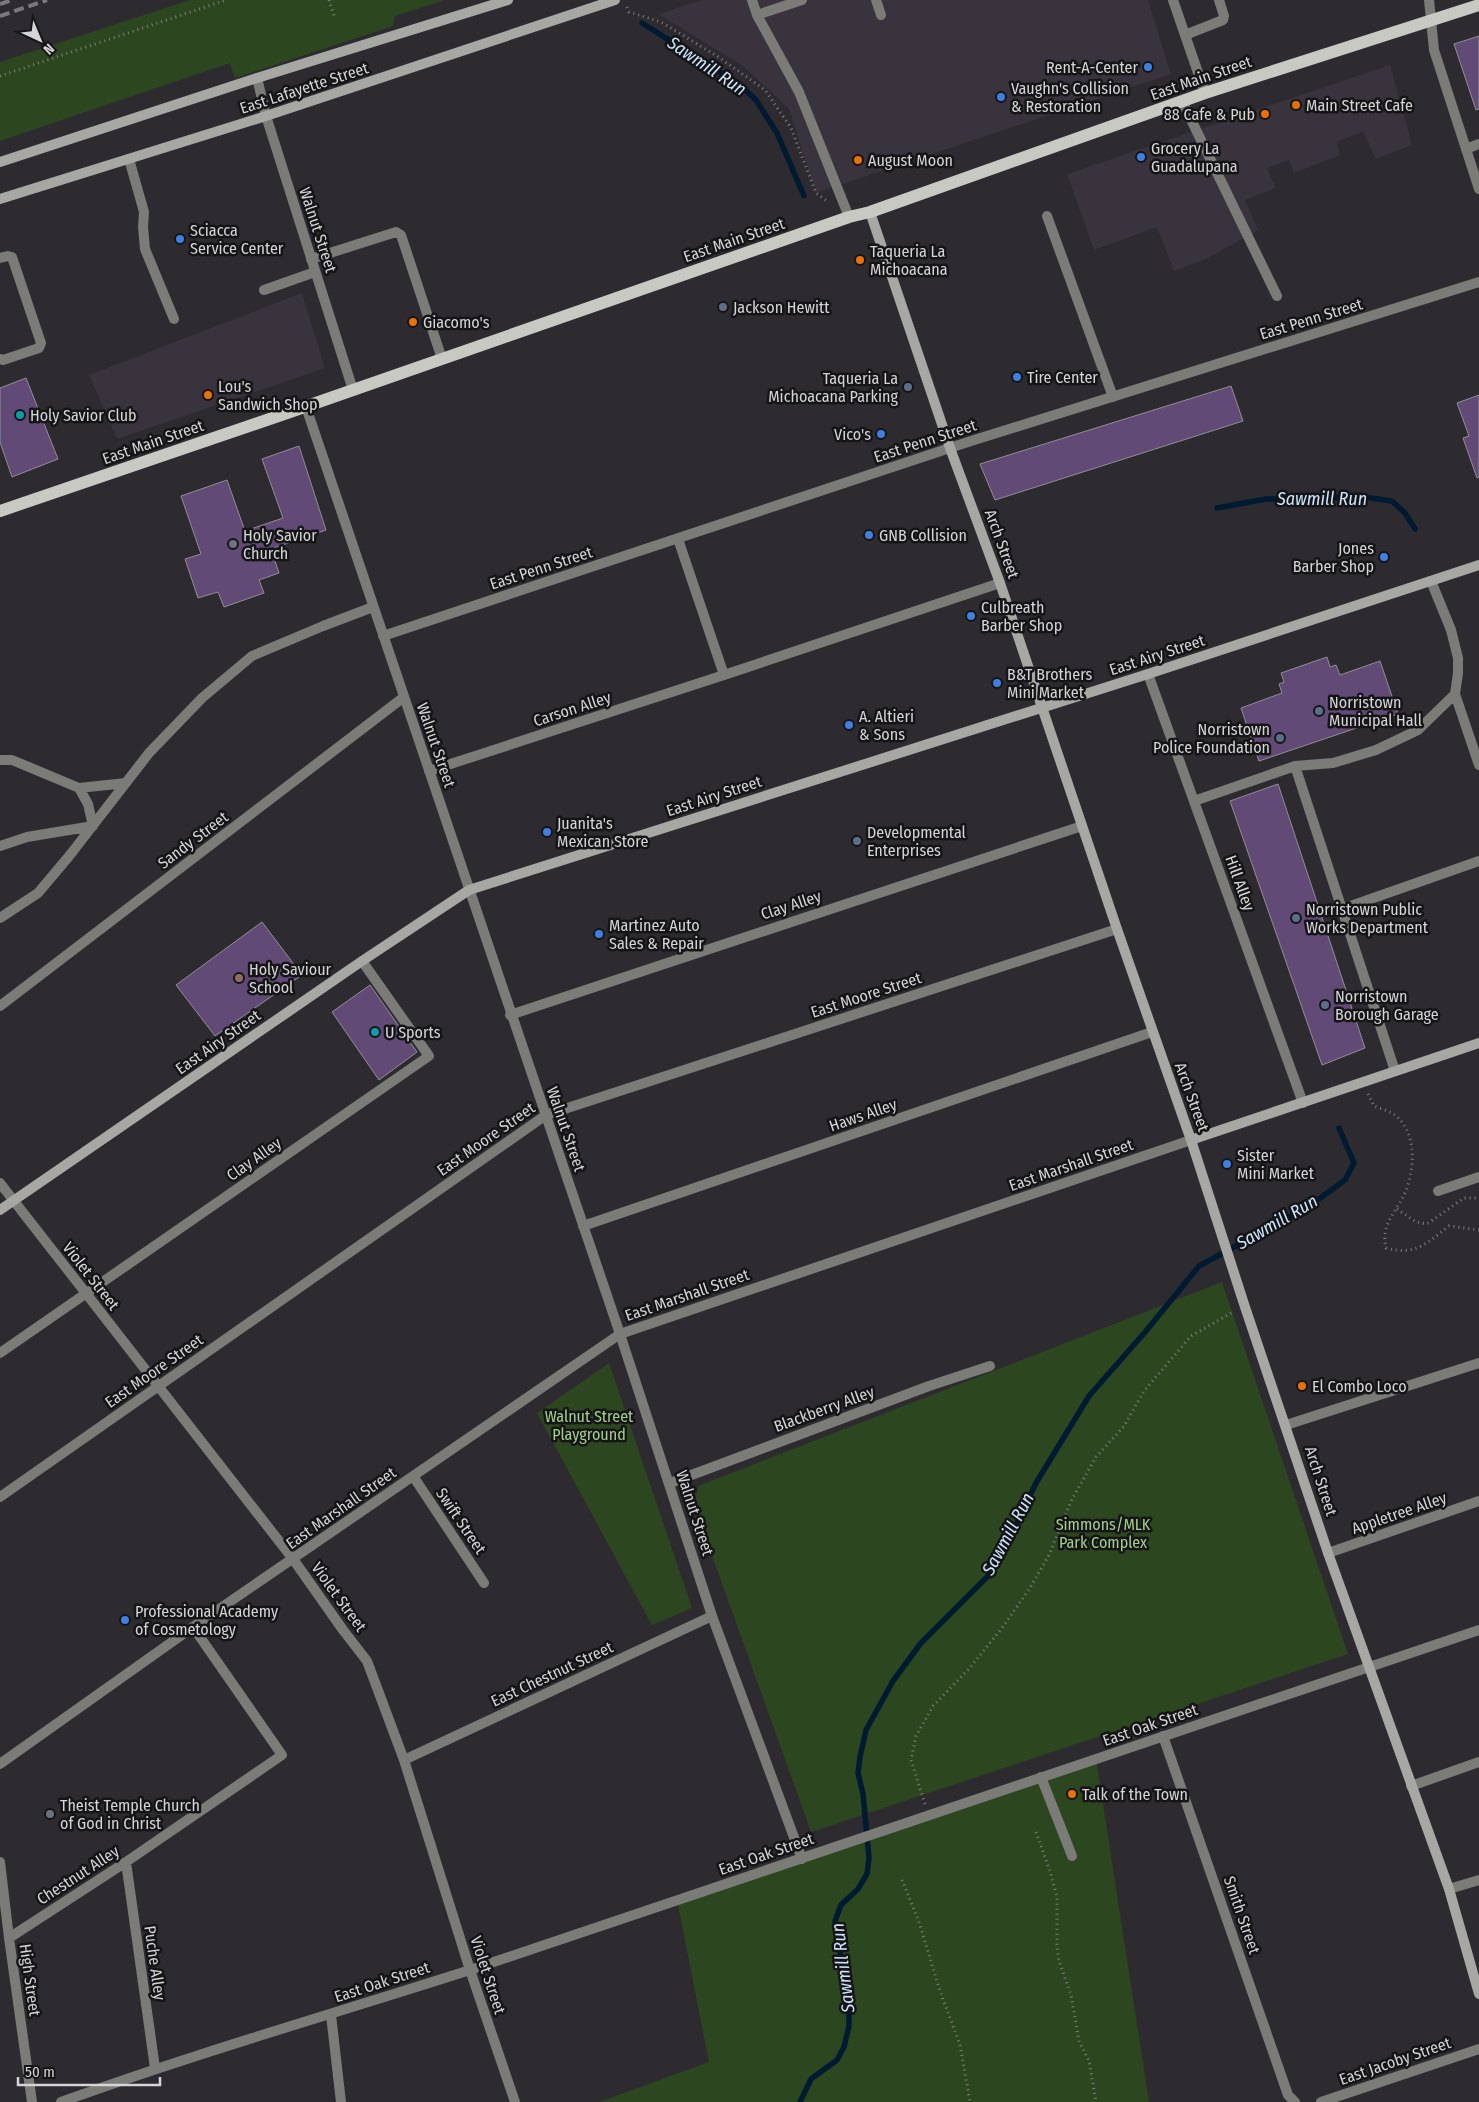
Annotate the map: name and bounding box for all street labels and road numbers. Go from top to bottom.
street label: East Main Street [1148,52,1255,104]
street label: East Lafayette Street [237,58,371,118]
street label: Walnut Street [295,185,341,276]
street label: East Main Street [681,214,788,266]
street label: East Penn Street [1257,294,1365,344]
street label: East Penn Street [871,415,979,467]
street label: East Main Street [100,416,207,468]
street label: Arch Street [981,507,1023,582]
street label: East Penn Street [487,542,595,594]
street label: East Airy Street [1107,630,1208,679]
street label: Carson Alley [531,687,614,730]
street label: Walnut Street [413,700,460,791]
street label: East Airy Street [664,771,765,820]
street label: Sandy Street [154,807,232,873]
street label: Hill Alley [1221,853,1259,914]
street label: Clay Alley [758,886,824,924]
street label: East Moore Street [808,968,924,1022]
street label: East Airy Street [172,1005,265,1078]
street label: Arch Street [1171,1060,1213,1135]
street label: Walnut Street [543,1084,590,1175]
street label: Haws Alley [827,1094,900,1135]
street label: East Moore Street [433,1098,539,1180]
street label: Clay Alley [223,1133,286,1185]
street label: East Marshall Street [1006,1135,1136,1195]
street label: Violet Street [59,1238,124,1314]
street label: East Marshall Street [622,1265,752,1325]
street label: East Moore Street [101,1330,207,1412]
street label: Blackberry Alley [771,1382,878,1436]
street label: Arch Street [1301,1444,1341,1519]
street label: East Marshall Street [282,1463,400,1553]
street label: Walnut Street [672,1468,718,1559]
street label: Swift Street [432,1484,490,1558]
street label: Appletree Alley [1349,1488,1450,1538]
street label: Violet Street [308,1559,371,1636]
street label: East Chestnut Street [488,1637,617,1711]
street label: East Oak Street [1100,1700,1201,1750]
street label: East Oak Street [716,1829,817,1879]
street label: Chestnut Alley [33,1841,123,1909]
street label: Smith Street [1220,1874,1264,1957]
street label: Puche Alley [140,1925,170,2002]
street label: Violet Street [466,1934,510,2017]
street label: High Street [16,1943,45,2018]
street label: East Oak Street [332,1957,433,2006]
street label: East Jacoby Street [1337,2033,1454,2089]

